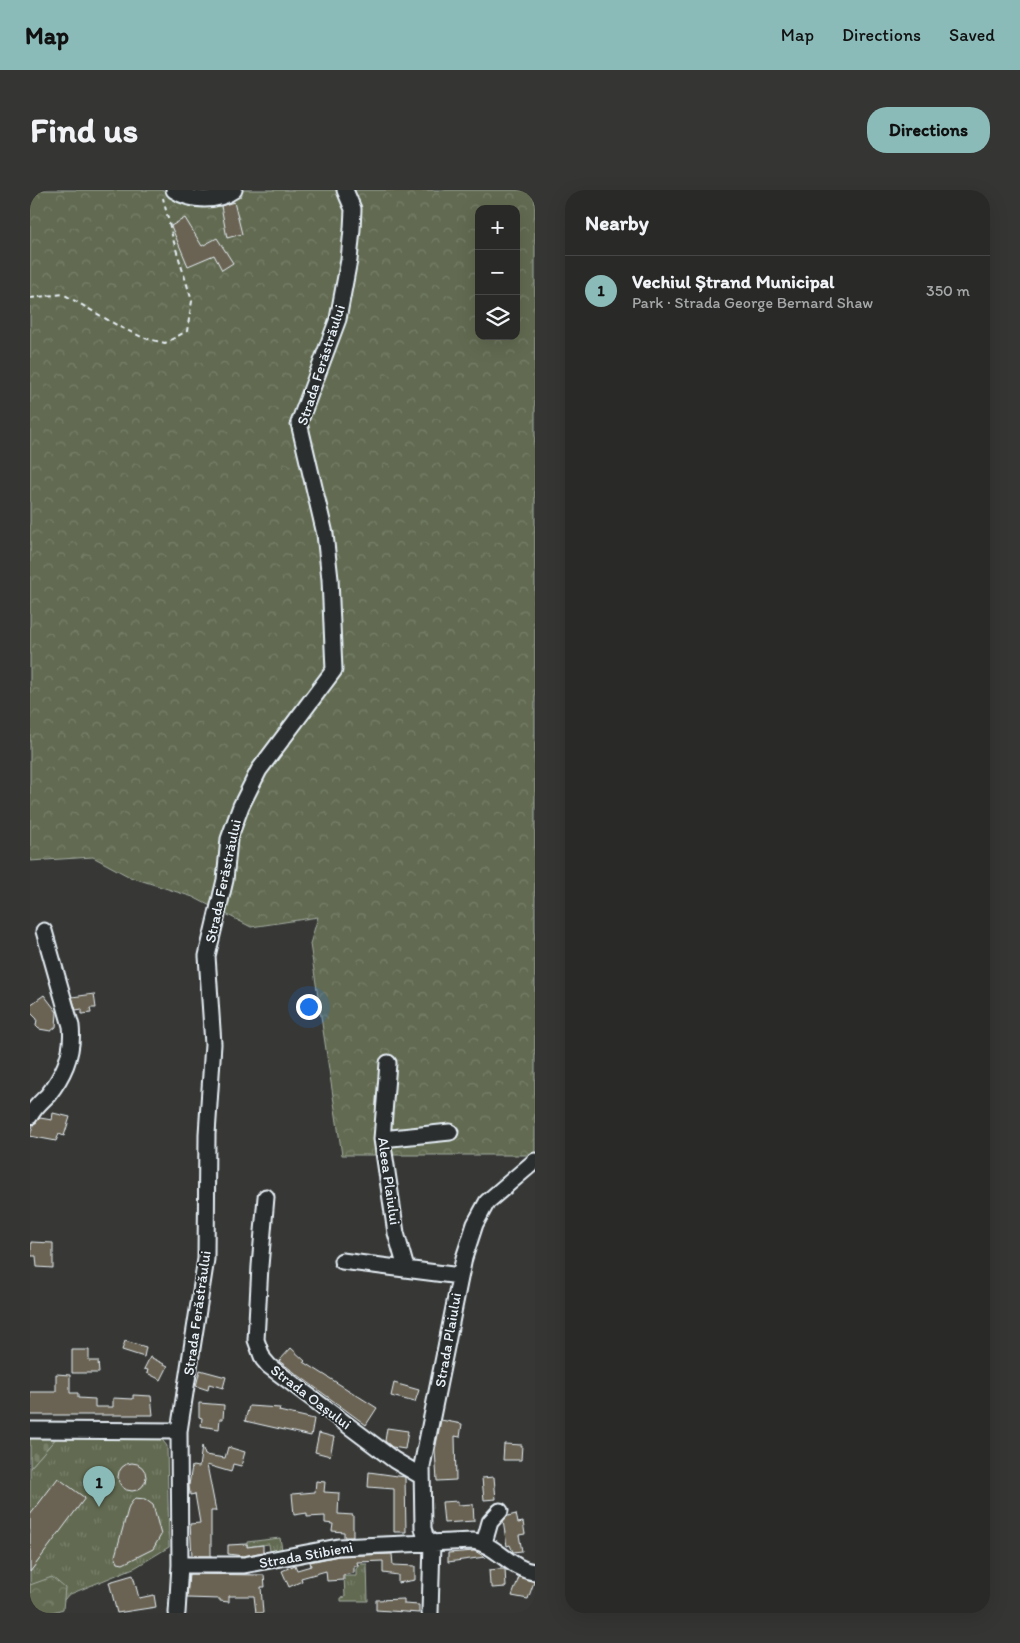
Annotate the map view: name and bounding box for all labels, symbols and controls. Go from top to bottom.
text: Map [25,21,69,50]
text: Map [781,24,814,46]
text: Directions [842,24,921,46]
text: Saved [949,24,995,46]
button: Directions [867,107,990,153]
text: Find us [30,109,138,151]
map controls [475,205,520,340]
button: + [475,205,520,250]
text: Nearby [585,210,649,235]
button: − [475,250,520,295]
text: Vechiul Ștrand Municipal [632,270,834,293]
text: 1 [597,281,605,300]
text: 350 m [926,281,970,300]
text: Park · Strada George Bernard Shaw [632,293,873,312]
button: layers [475,295,520,340]
street label: Strada Ferăstrăului [293,302,349,428]
street label: Strada Ferăstrăului [201,818,245,944]
your location [296,994,322,1020]
street label: Aleea Plaiului [374,1136,404,1226]
street label: Strada Ferăstrăului [179,1249,215,1377]
street label: Strada Plaiului [431,1291,465,1389]
street label: Strada Oașului [267,1361,355,1433]
pin: 1 [83,1466,115,1507]
street label: Strada Stibieni [257,1538,355,1572]

